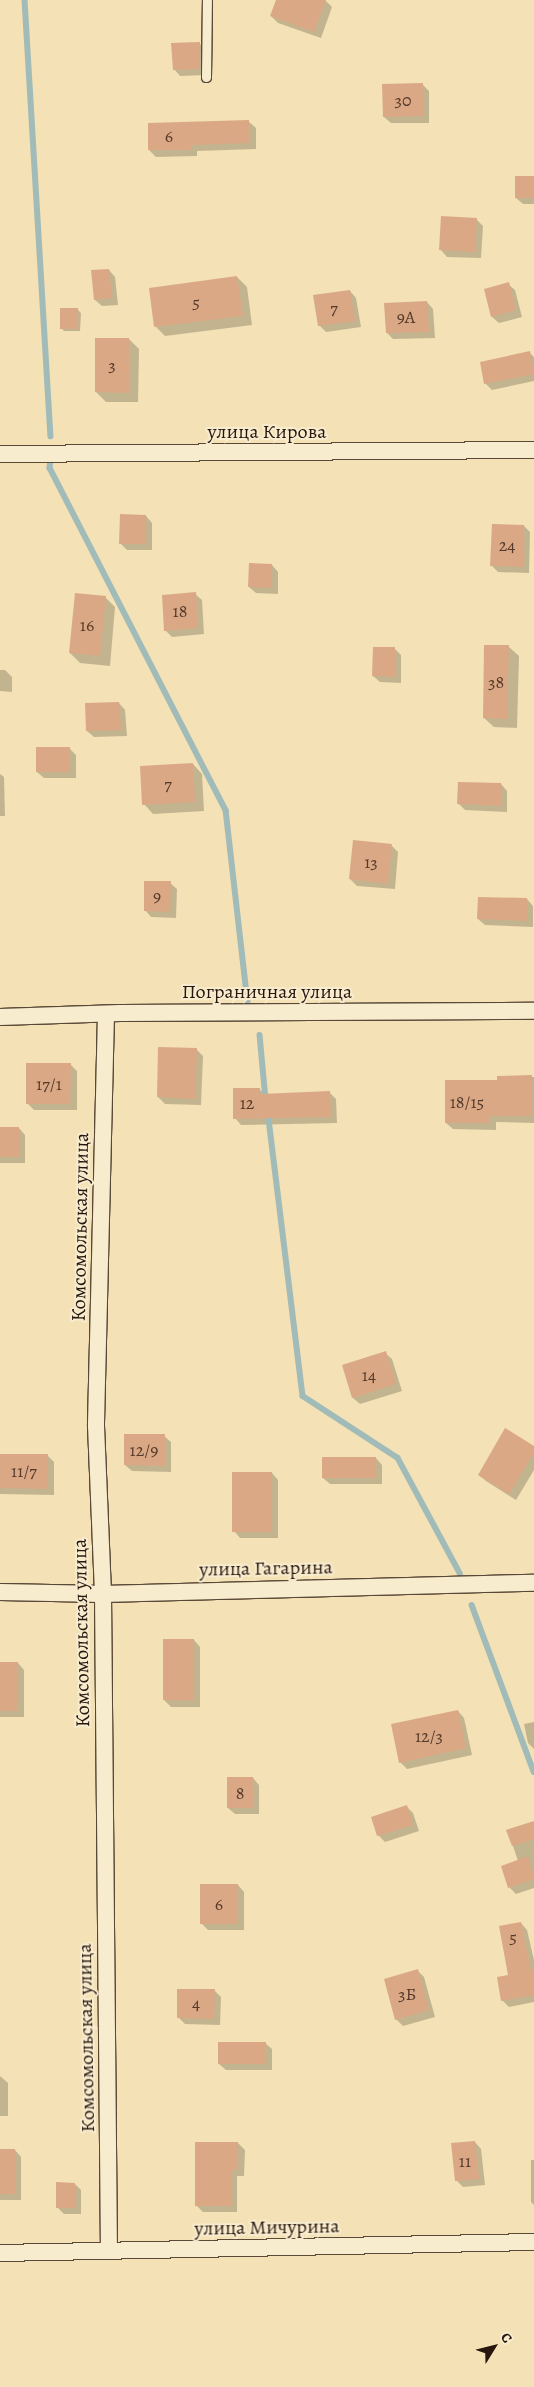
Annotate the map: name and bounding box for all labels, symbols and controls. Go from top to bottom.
house number: 30 [394,89,412,111]
house number: 6 [165,125,173,147]
house number: 5 [192,291,200,313]
house number: 7 [330,297,338,319]
house number: 9А [397,306,415,328]
house number: 3 [108,354,116,376]
street label: улица Кирова [208,419,326,443]
house number: 24 [499,534,515,556]
house number: 18 [173,600,187,622]
house number: 16 [80,614,94,636]
house number: 38 [488,671,504,693]
house number: 7 [164,773,172,795]
house number: 13 [364,851,378,873]
house number: 9 [153,885,161,907]
street label: Пограничная улица [182,979,352,1003]
house number: 17/1 [36,1073,62,1095]
house number: 18/15 [450,1091,484,1113]
house number: 12 [240,1092,254,1114]
street label: Комсомольская улица [66,1132,94,1322]
house number: 14 [362,1364,376,1386]
house number: 12/9 [130,1439,158,1461]
house number: 11/7 [11,1460,37,1482]
street label: Комсомольская улица [67,1538,95,1728]
street label: улица Гагарина [199,1555,333,1581]
house number: 12/3 [415,1725,443,1747]
house number: 8 [236,1782,244,1804]
house number: 6 [215,1893,223,1915]
house number: 5 [509,1926,517,1948]
street label: Комсомольская улица [72,1943,100,2133]
house number: 3Б [398,1983,416,2005]
house number: 4 [192,1992,200,2014]
house number: 11 [459,2150,471,2172]
street label: улица Мичурина [194,2214,340,2240]
north arrow [469,2322,519,2372]
text: С [496,2329,517,2347]

